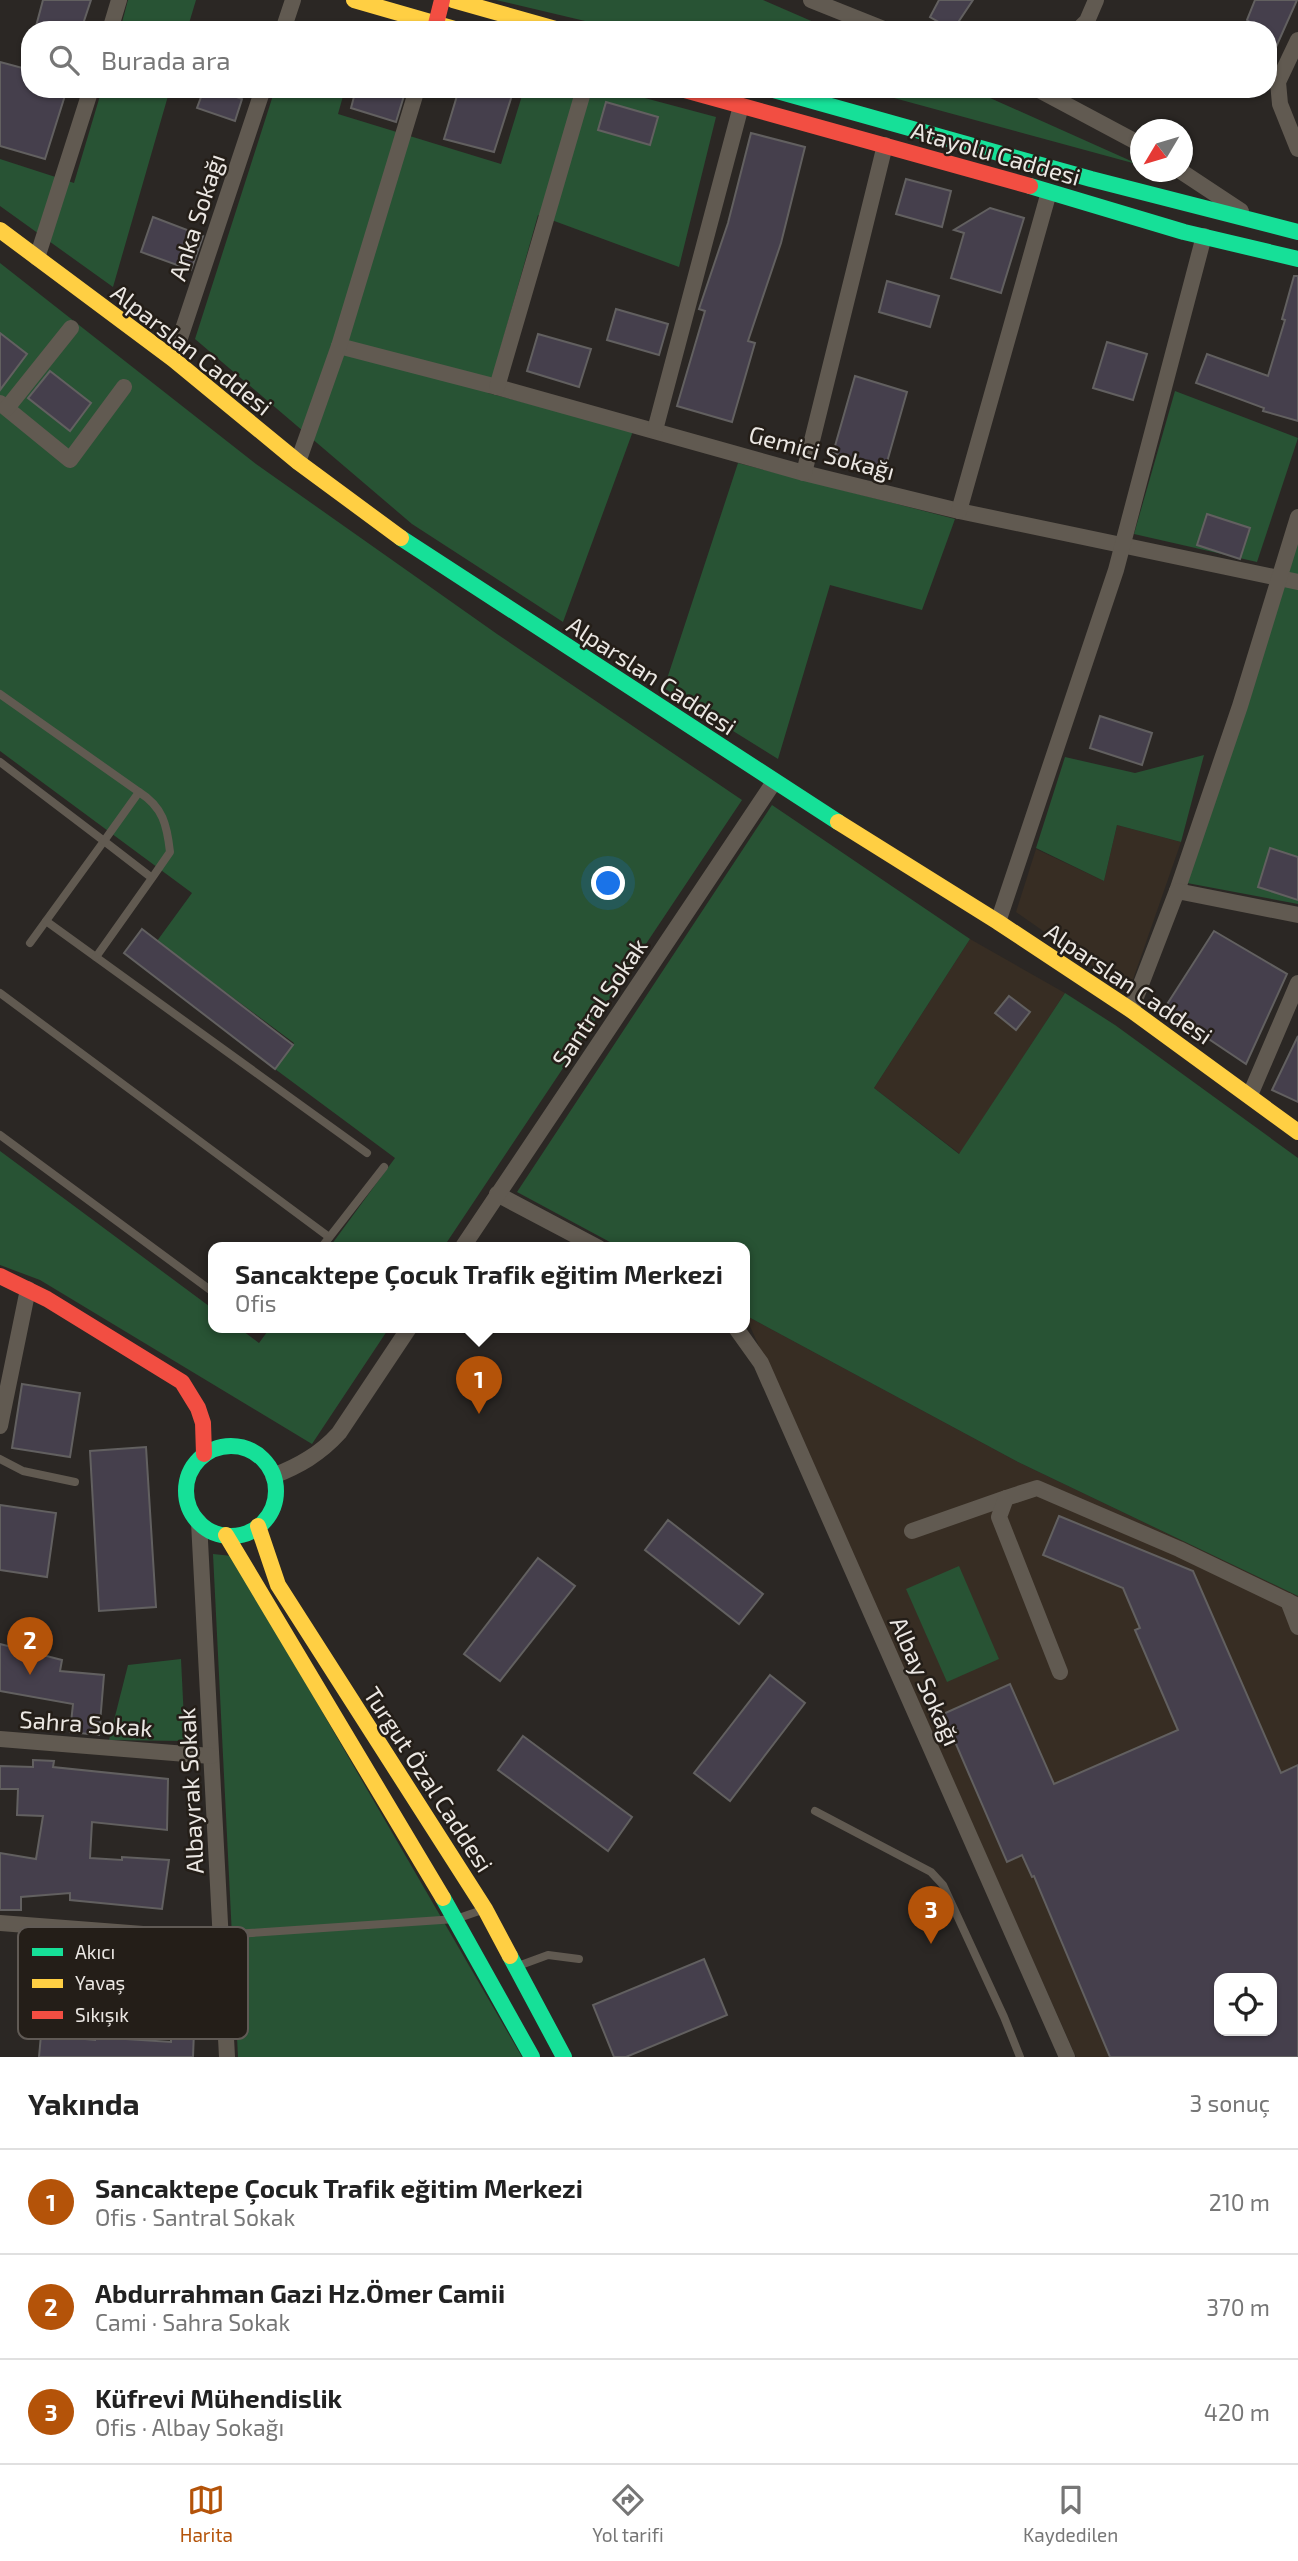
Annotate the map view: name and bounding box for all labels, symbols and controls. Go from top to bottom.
search box [21,21,1277,98]
icon: search [45,41,83,79]
text: Burada ara [101,44,231,75]
street label: Atayolu Caddesi [908,115,1084,191]
north arrow [1130,119,1193,182]
street label: Anka Sokağı [162,150,230,284]
street label: Alparslan Caddesi [106,277,278,421]
street label: Gemici Sokağı [746,419,898,485]
street label: Alparslan Caddesi [562,609,742,741]
your location [591,866,625,900]
street label: Alparslan Caddesi [1040,916,1218,1050]
street label: Santral Sokak [545,932,653,1072]
popup [208,1242,750,1333]
text: Sancaktepe Çocuk Trafik eğitim Merkezi [235,1258,723,1289]
text: Ofis [235,1289,277,1317]
pin: 1 [456,1356,502,1414]
street label: Albay Sokağı [885,1612,967,1750]
pin: 2 [7,1617,53,1675]
street label: Turgut Özal Caddesi [358,1681,500,1877]
street label: Sahra Sokak [18,1704,154,1742]
street label: Albayrak Sokak [171,1707,209,1875]
pin: 3 [908,1886,954,1944]
legend [18,1927,248,2039]
text: Akıcı [75,1940,115,1963]
text: Yavaş [75,1971,125,1995]
map controls [1214,1973,1277,2036]
button: locate [1214,1973,1277,2036]
text: Sıkışık [75,2003,129,2027]
text: Yakında [28,2085,140,2121]
text: 3 sonuç [1190,2089,1270,2117]
text: Sancaktepe Çocuk Trafik eğitim Merkezi [95,2172,583,2203]
text: 1 [46,2188,56,2216]
text: 210 m [1209,2188,1270,2216]
text: Ofis · Santral Sokak [95,2203,295,2231]
text: Abdurrahman Gazi Hz.Ömer Camii [95,2277,505,2308]
text: 2 [44,2293,58,2321]
text: 370 m [1206,2293,1270,2321]
text: Cami · Sahra Sokak [95,2308,290,2336]
text: Küfrevi Mühendislik [95,2382,342,2413]
text: 3 [44,2398,58,2426]
text: 420 m [1204,2398,1270,2426]
text: Ofis · Albay Sokağı [95,2413,284,2441]
tab: Harita [180,2481,233,2546]
tab: Yol tarifi [592,2481,664,2546]
tab: Kaydedilen [1023,2481,1118,2546]

